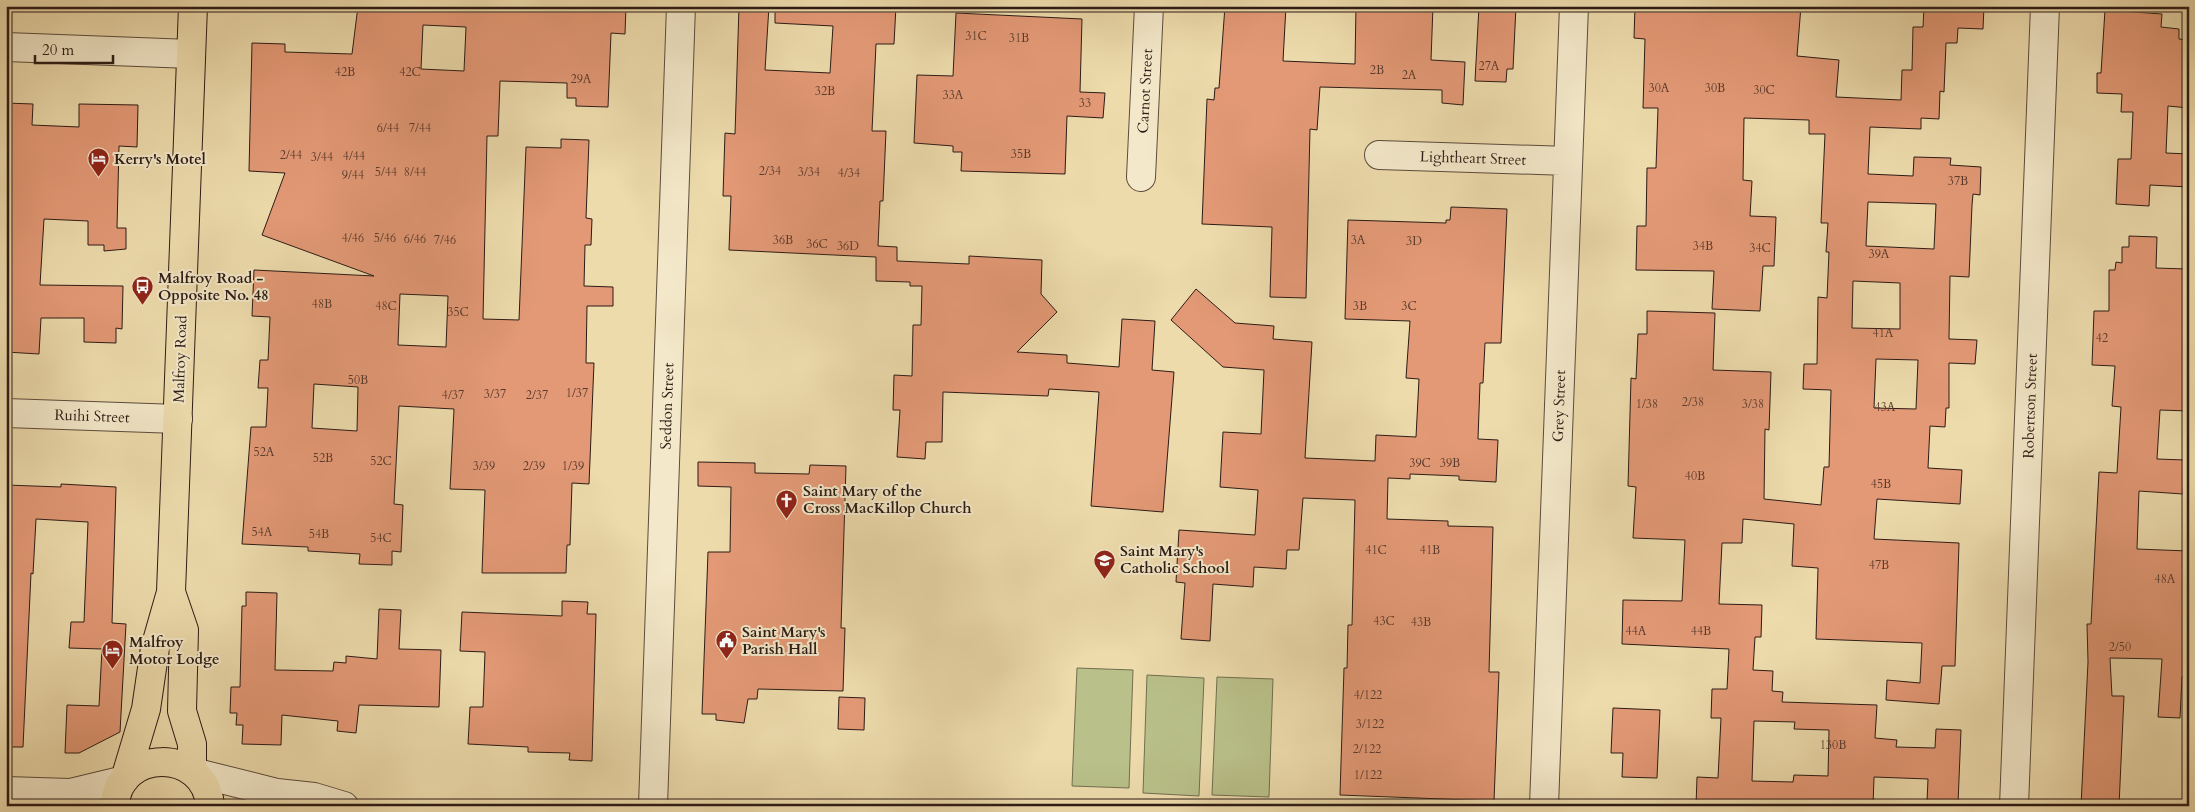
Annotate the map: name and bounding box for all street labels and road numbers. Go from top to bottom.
street label: Carnot Street [1133,48,1157,134]
street label: Lightheart Street [1419,146,1527,170]
street label: Malfroy Road [168,315,192,403]
street label: Robertson Street [2018,353,2042,459]
street label: Seddon Street [655,362,679,450]
street label: Grey Street [1548,369,1570,442]
street label: Ruihi Street [54,405,130,427]

